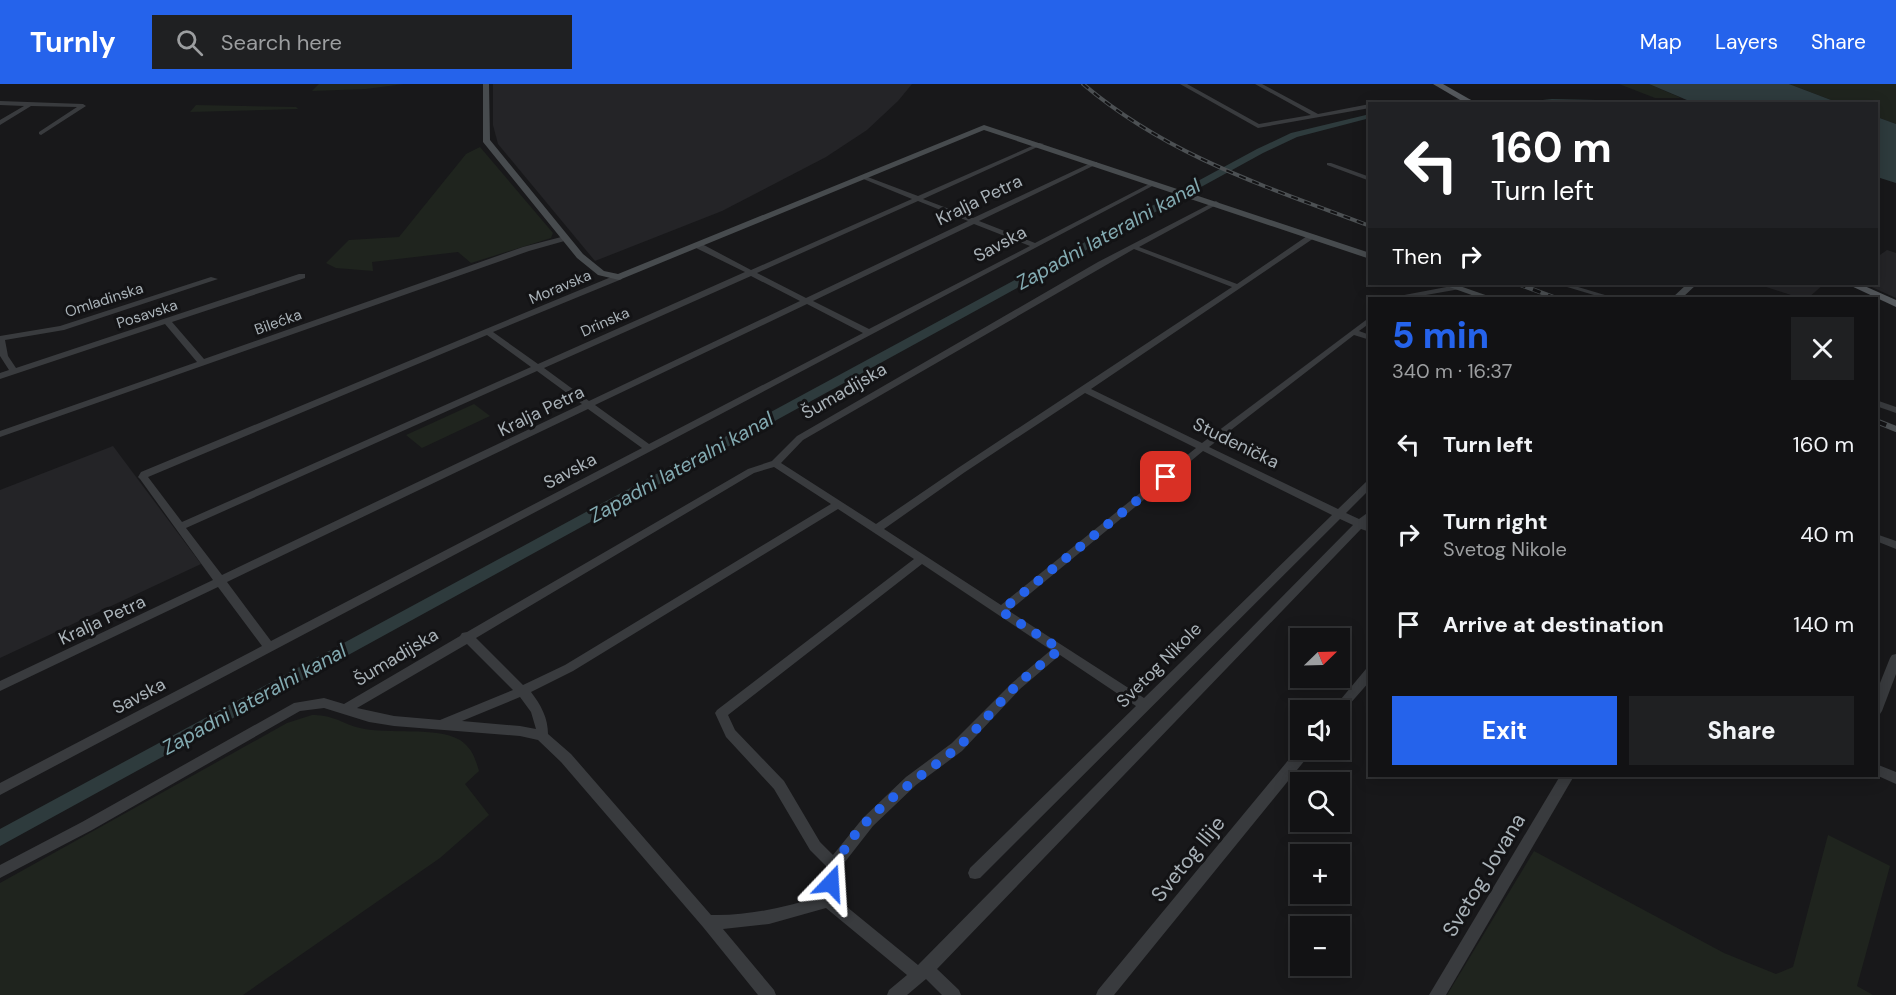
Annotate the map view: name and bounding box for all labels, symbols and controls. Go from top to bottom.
search box [152,15,572,69]
text: Turnly [30,24,116,61]
icon: search [173,26,206,59]
text: Search here [221,28,342,57]
text: Map [1640,28,1682,56]
text: Layers [1715,28,1778,56]
text: Share [1811,28,1866,56]
text: 160 m [1491,120,1612,175]
icon: left [1392,126,1470,204]
street label: Kralja Petra [932,169,1026,231]
water label: Zapadni lateralni kanal [1011,172,1205,295]
text: Turn left [1491,173,1594,208]
street label: Savska [969,220,1031,268]
icon: right [1454,240,1487,273]
text: Then [1392,242,1442,271]
street label: Moravska [526,265,594,309]
street label: Omladinska [62,278,146,322]
street label: Posavska [114,295,180,333]
street label: Drinska [578,302,632,342]
street label: Bilećka [252,304,304,340]
text: 5 min [1392,312,1489,359]
button: close [1791,317,1854,380]
street label: Šumadijska [797,357,891,425]
text: 340 m · 16:37 [1392,358,1512,384]
street label: Kralja Petra [494,380,588,442]
water label: Zapadni lateralni kanal [584,405,778,528]
street label: Studenička [1189,412,1283,474]
icon: left [1392,428,1425,461]
text: Turn left [1443,430,1533,459]
text: 160 m [1793,430,1854,459]
street label: Savska [539,447,601,495]
pin [1140,451,1191,502]
icon: arrive [1149,460,1182,493]
text: Turn right [1443,507,1548,536]
icon: right [1392,518,1425,551]
text: 40 m [1800,520,1854,549]
text: Svetog Nikole [1443,536,1567,562]
street label: Kralja Petra [55,589,149,651]
icon: arrive [1392,608,1425,641]
text: Arrive at destination [1443,610,1664,639]
text: 140 m [1793,610,1854,639]
street label: Svetog Nikole [1111,617,1207,713]
street label: Šumadijska [349,622,443,692]
north arrow [1290,628,1350,688]
map controls [1290,628,1350,976]
water label: Zapadni lateralni kanal [157,637,351,760]
street label: Savska [108,672,170,720]
button: Exit [1392,696,1617,765]
button: Share [1629,696,1854,765]
button: sound [1290,700,1350,760]
button: search [1290,772,1350,832]
street label: Svetog Jovana [1436,808,1532,942]
street label: Svetog Ilije [1145,810,1231,908]
button: + [1290,844,1350,904]
position arrow [799,851,863,915]
button: − [1290,916,1350,976]

